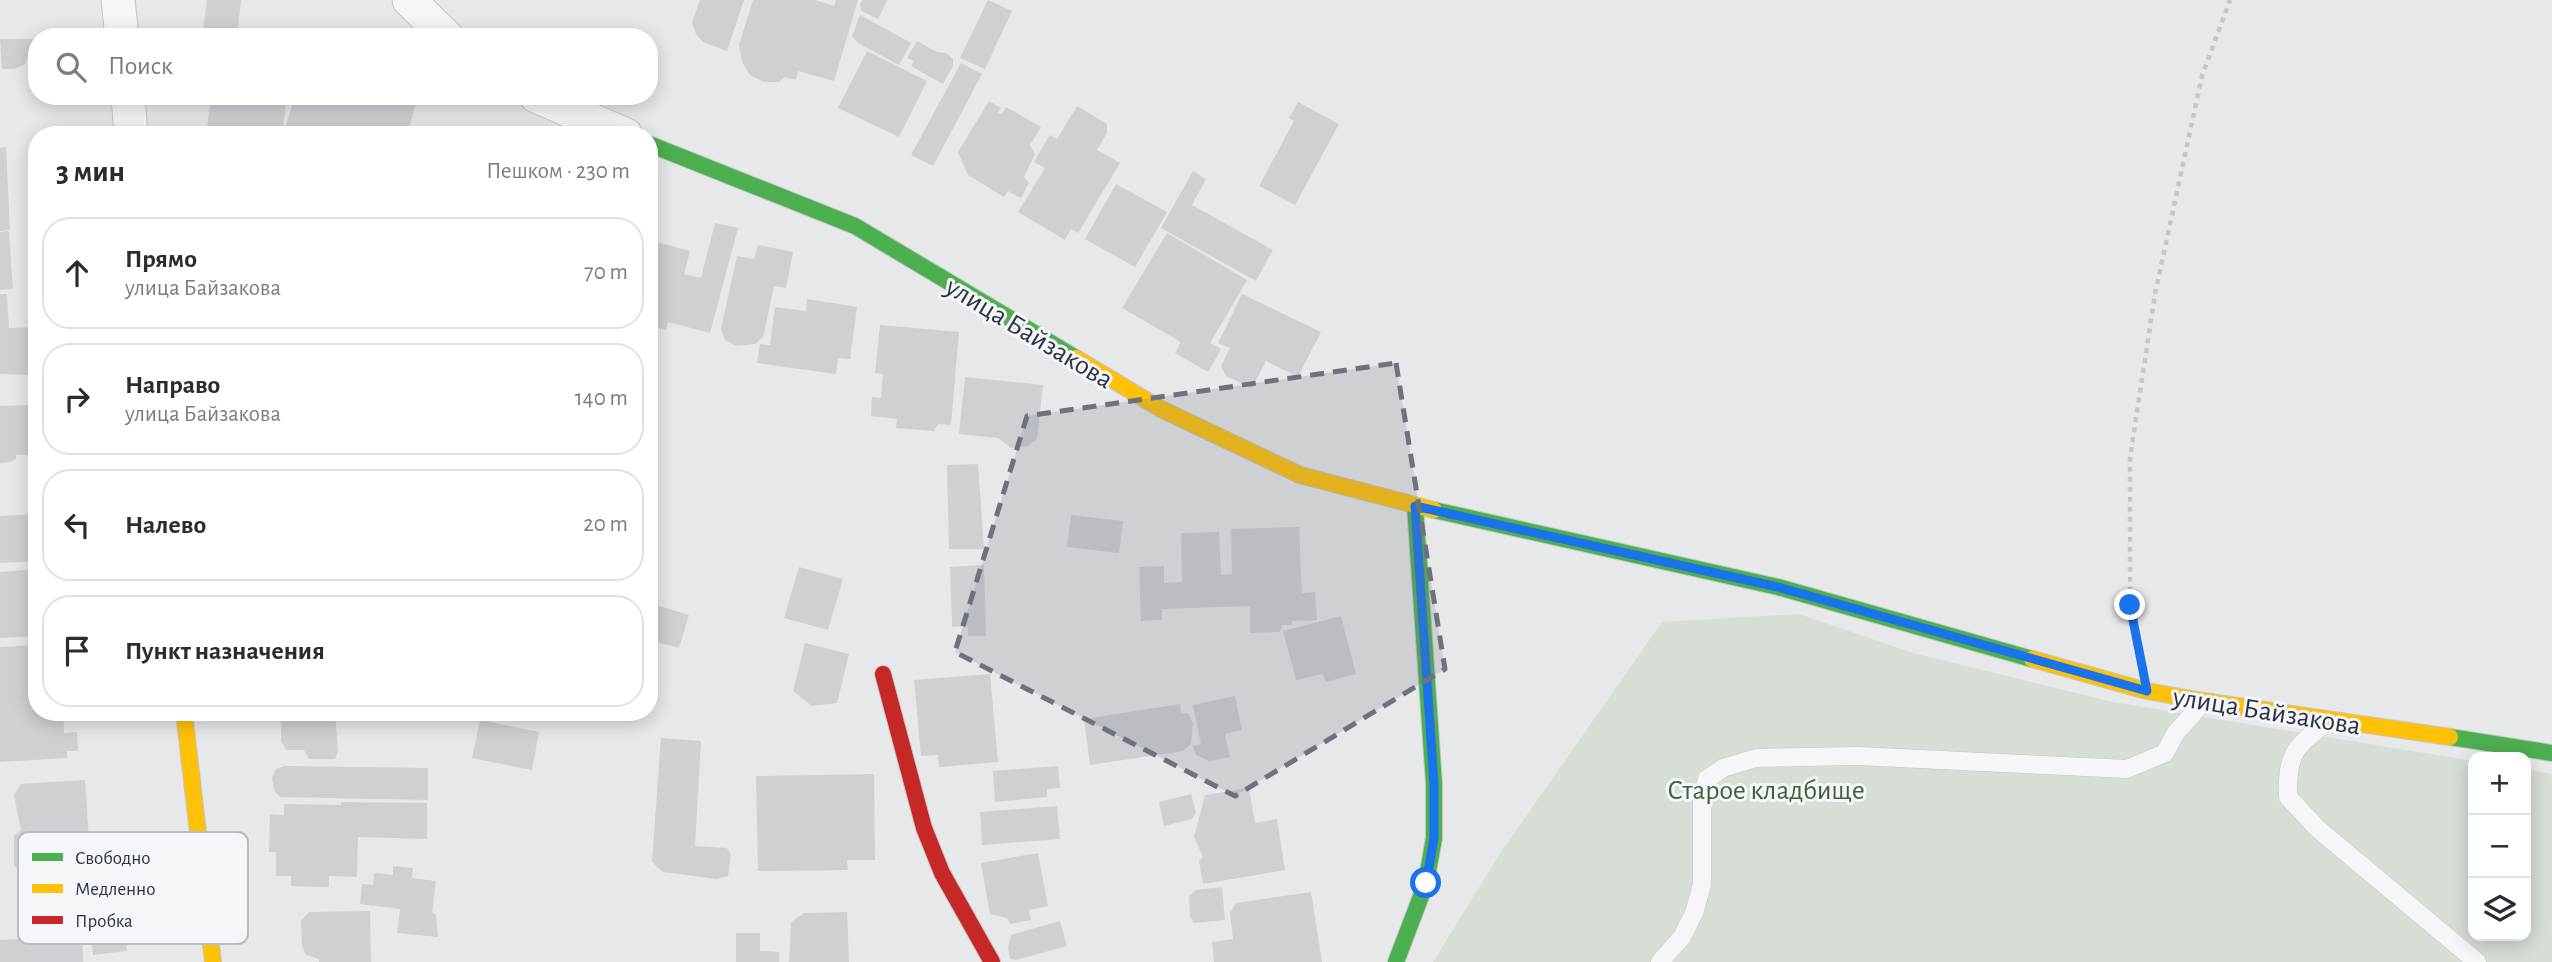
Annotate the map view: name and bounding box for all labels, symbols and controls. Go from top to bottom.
search box [28,28,658,105]
icon: search [52,48,90,86]
text: Поиск [108,53,173,79]
text: 3 мин [56,157,125,187]
text: Пешком · 230 m [486,160,630,183]
text: Прямо [125,246,197,272]
icon: ahead [58,254,96,292]
text: 70 m [584,261,628,284]
street label: улица Байзакова [940,272,1118,395]
text: улица Байзакова [125,277,281,300]
text: Направо [125,372,220,398]
icon: right [58,380,96,418]
text: 140 m [575,387,628,410]
text: улица Байзакова [125,403,281,426]
icon: left [58,506,96,544]
text: Налево [125,512,206,538]
text: 20 m [583,513,628,536]
route end [2114,589,2145,620]
icon: arrive [58,632,96,670]
text: Пункт назначения [125,638,325,664]
street label: улица Байзакова [2170,683,2363,741]
map controls [2468,752,2531,941]
button: + [2468,752,2531,815]
park label: Старое кладбище [1667,777,1865,805]
button: − [2468,815,2531,878]
legend [18,832,248,944]
text: Свободно [75,849,151,868]
route start [1410,867,1441,898]
button: layers [2468,878,2531,941]
text: Медленно [75,880,155,899]
text: Пробка [75,912,133,931]

